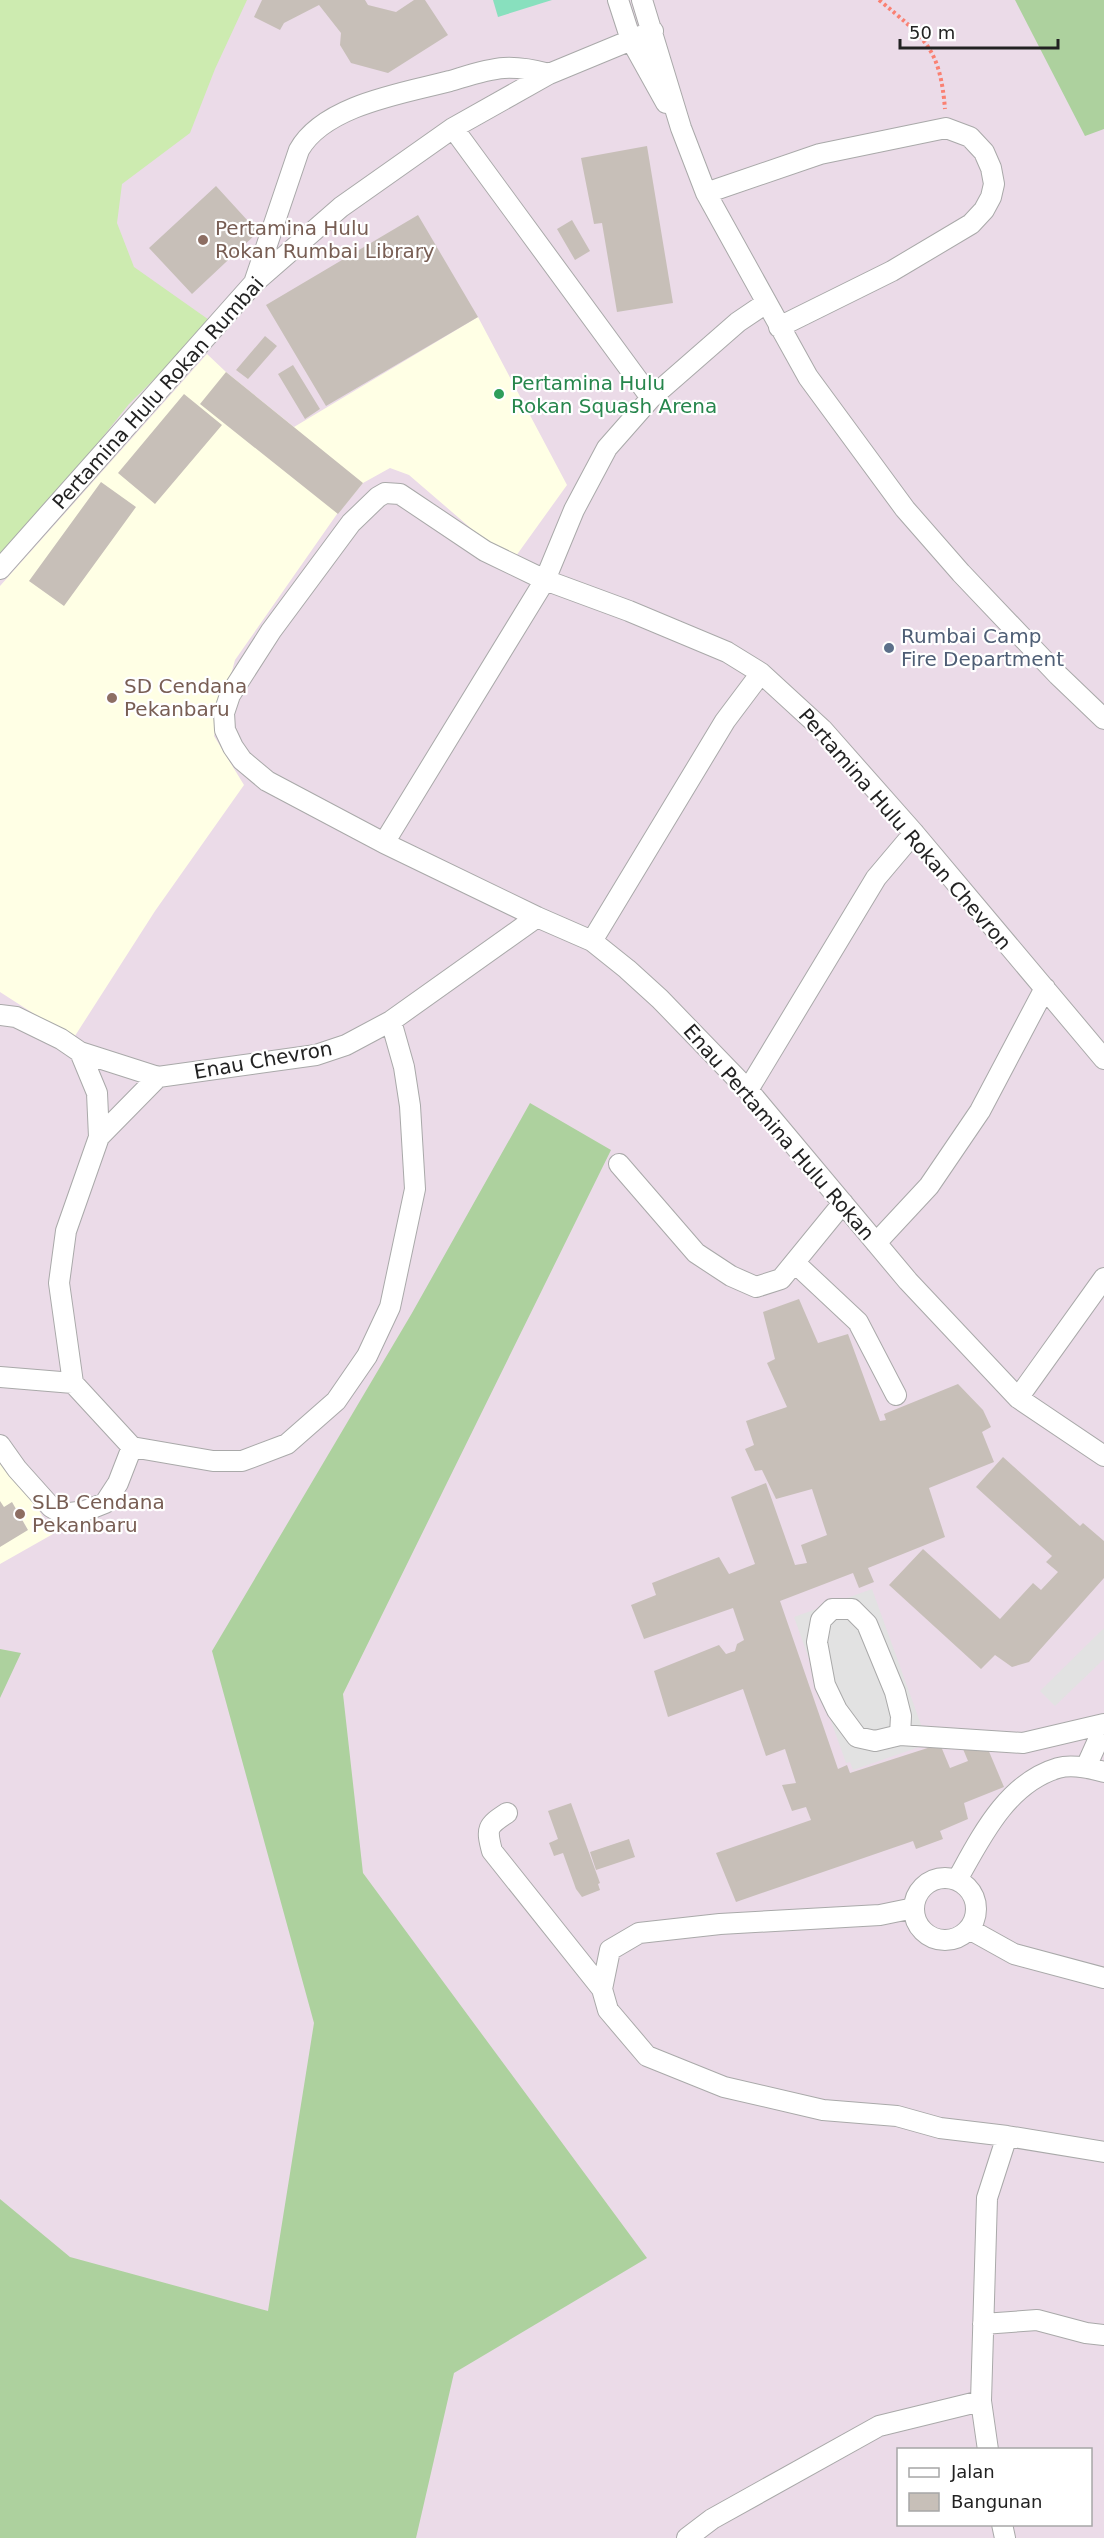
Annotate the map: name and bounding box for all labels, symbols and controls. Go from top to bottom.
scale bar [900,12,1058,50]
text: 50 m [909,22,955,43]
place label: Pertamina Hulu Rokan Rumbai Library [215,216,435,263]
marker: Pertamina Hulu Rokan Rumbai Library [196,233,210,247]
street label: Pertamina Hulu Rokan Rumbai [47,272,269,514]
place label: Pertamina Hulu Rokan Squash Arena [511,371,717,418]
marker: Pertamina Hulu Rokan Squash Arena [492,387,506,401]
place label: Rumbai Camp Fire Department [901,624,1064,671]
marker: Rumbai Camp Fire Department [882,641,896,655]
place label: SD Cendana Pekanbaru [124,674,247,721]
marker: SD Cendana Pekanbaru [105,691,119,705]
street label: Pertamina Hulu Rokan Chevron [794,703,1016,955]
street label: Enau Pertamina Hulu Rokan [679,1019,879,1245]
street label: Enau Chevron [192,1036,334,1084]
place label: SLB Cendana Pekanbaru [32,1490,165,1537]
marker: SLB Cendana Pekanbaru [13,1507,27,1521]
legend [897,2448,1092,2526]
text: Jalan [950,2461,995,2482]
text: Bangunan [951,2491,1042,2512]

